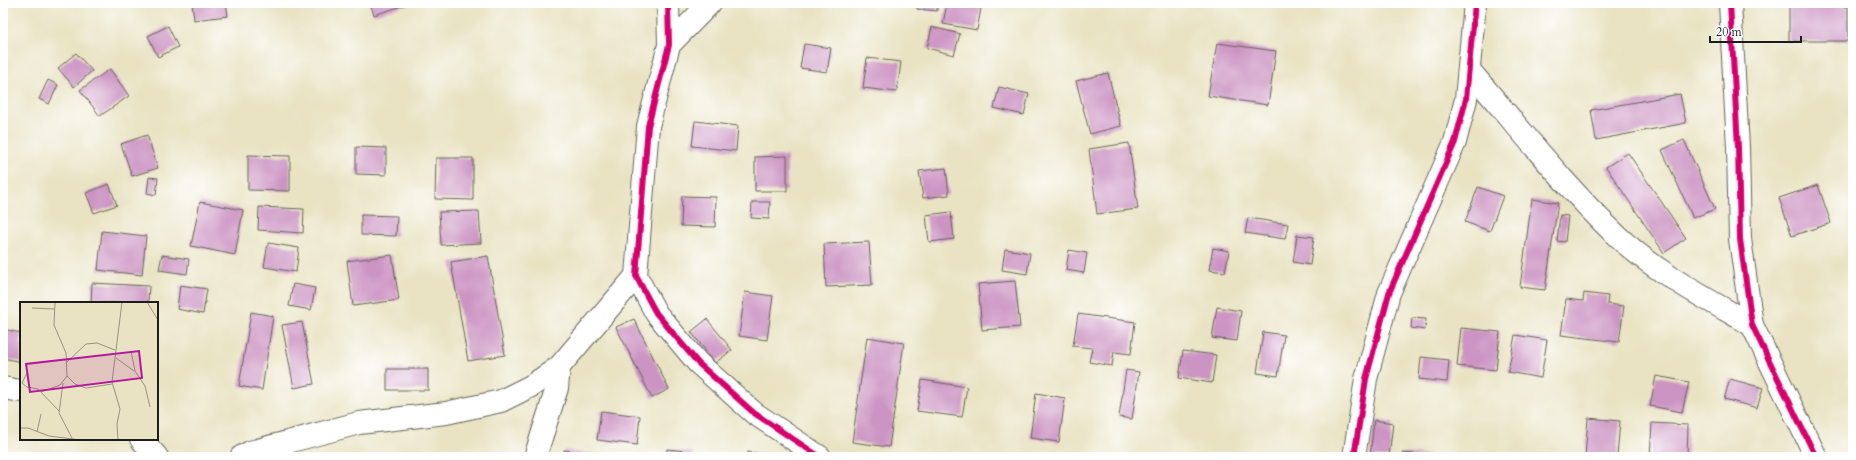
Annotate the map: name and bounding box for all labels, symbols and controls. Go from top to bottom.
scale bar [1710,18,1801,44]
text: 20 m [1716,24,1743,40]
inset map [20,302,158,440]

